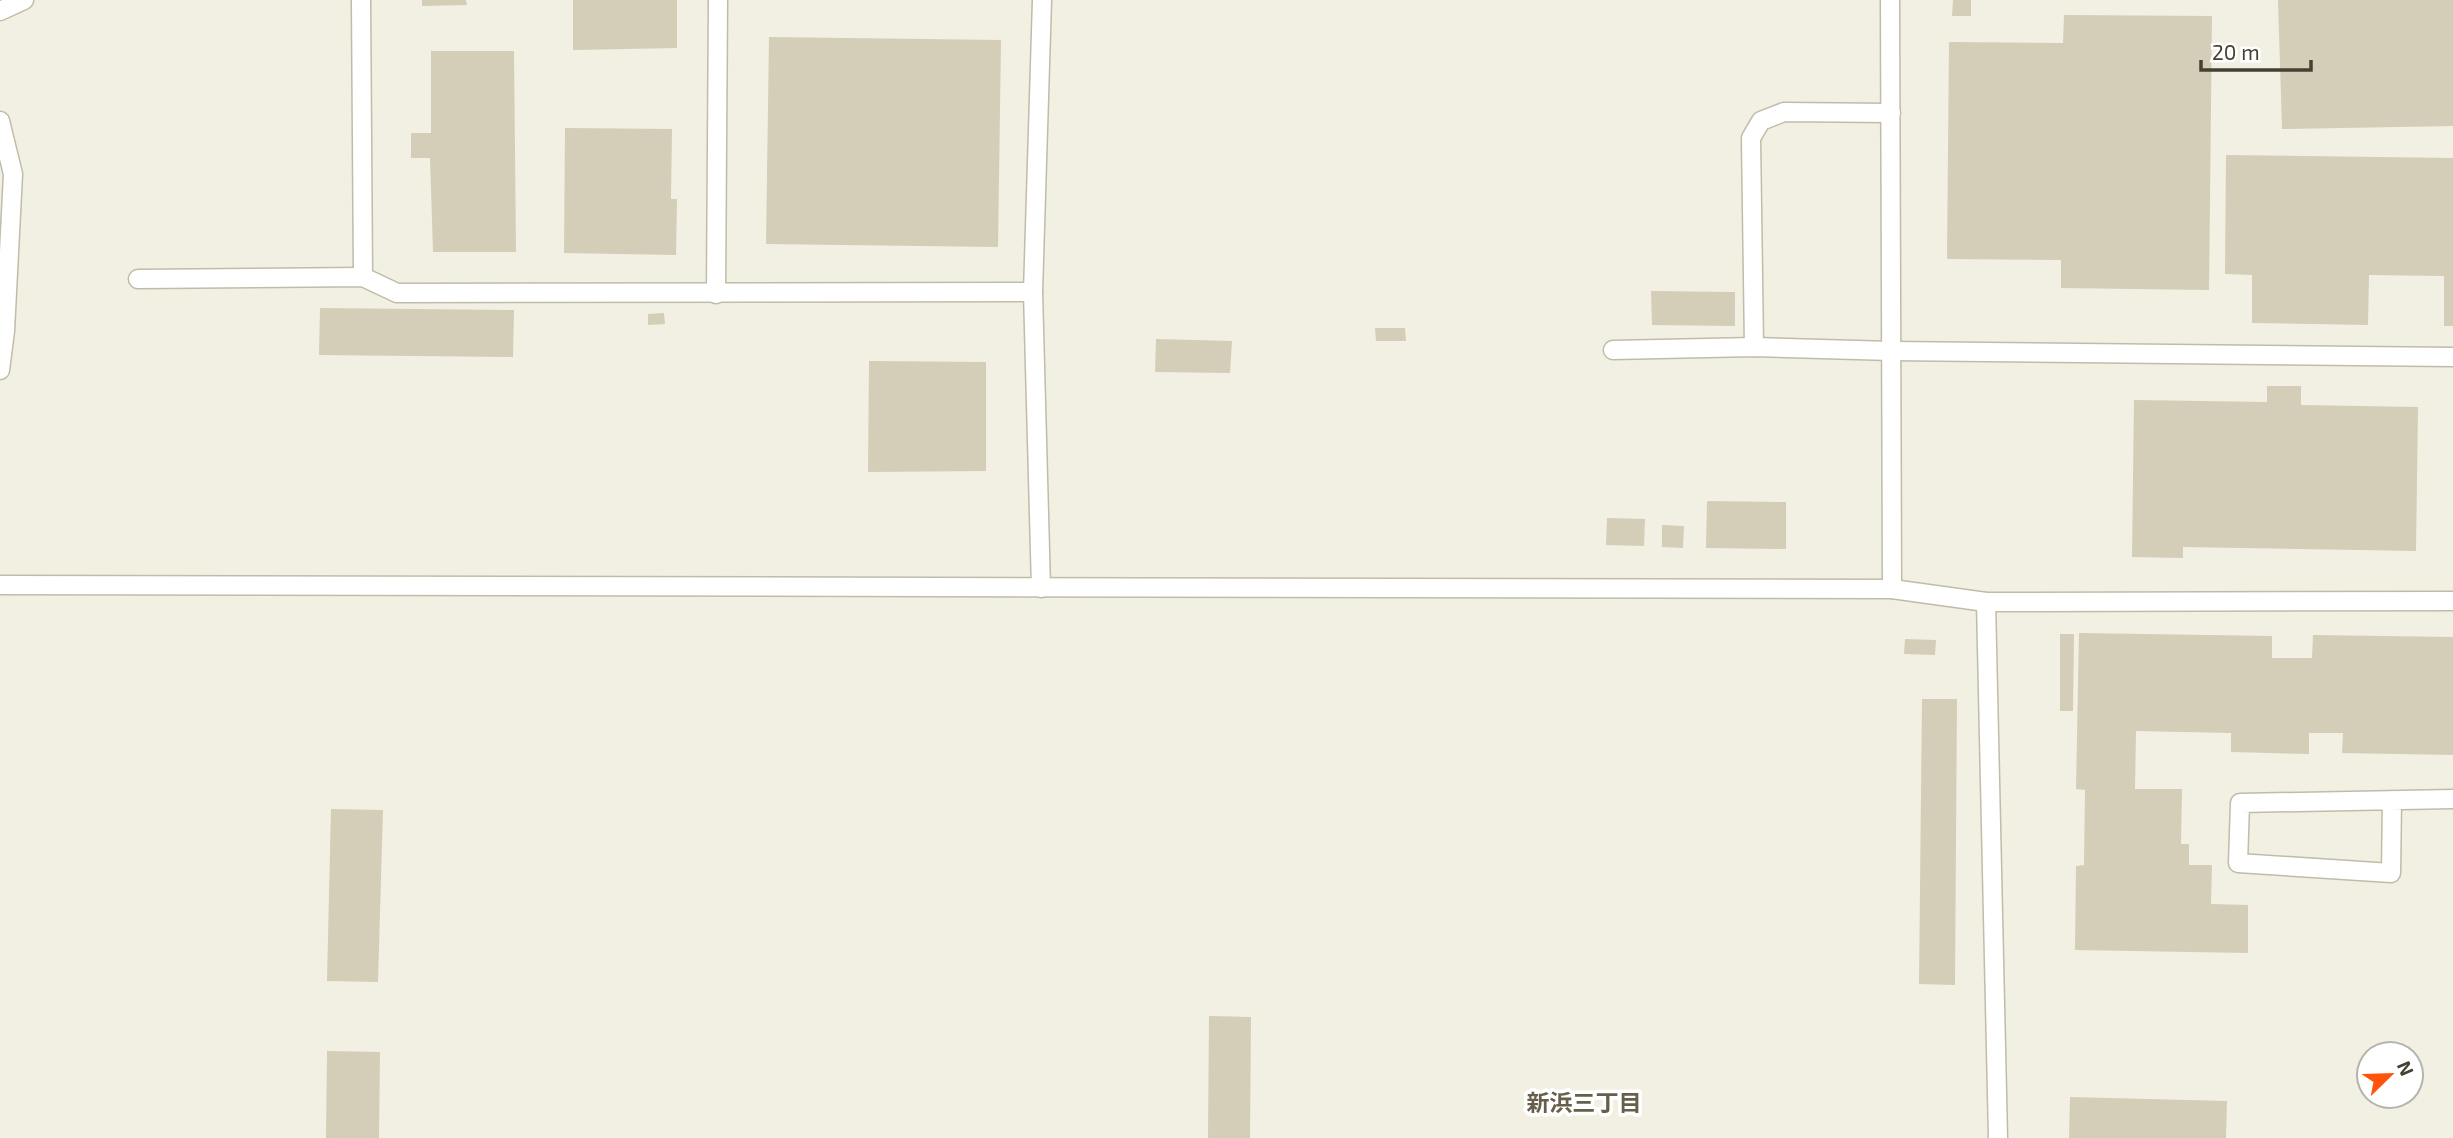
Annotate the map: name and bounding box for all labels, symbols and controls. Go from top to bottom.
scale bar [2201,28,2311,72]
text: 20 m [2212,39,2260,64]
north arrow [2355,1040,2425,1110]
text: N [2393,1057,2419,1079]
district label: 新浜三丁目 [1527,1088,1642,1116]

